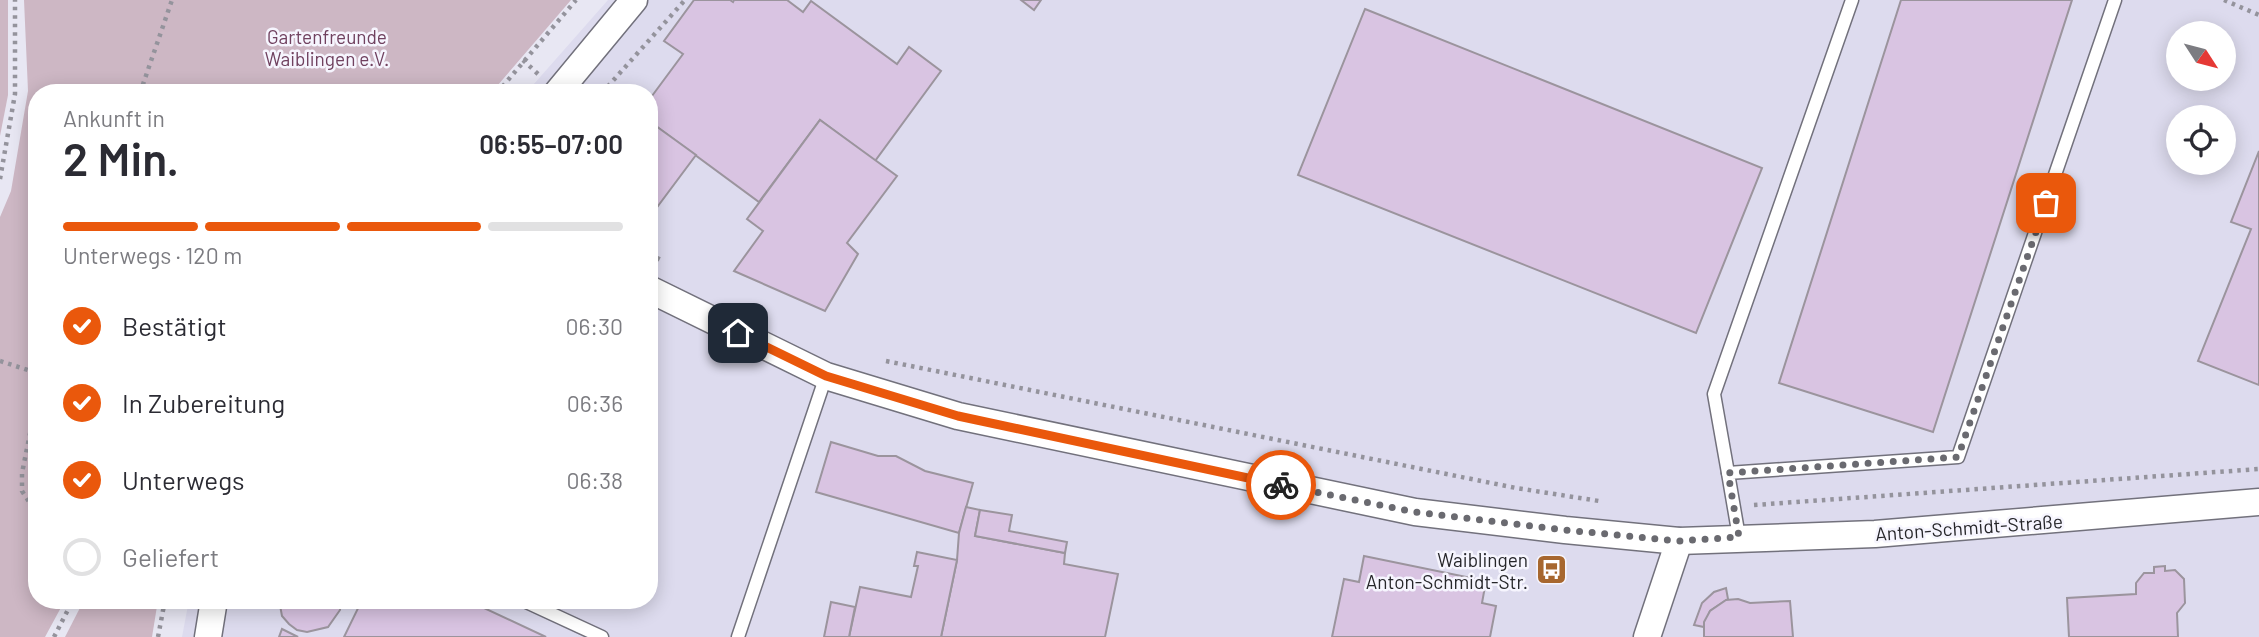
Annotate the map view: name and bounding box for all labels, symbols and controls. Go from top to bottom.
north arrow [2166,21,2236,91]
map controls [2166,21,2236,175]
park label: Gartenfreunde Waiblingen e.V. [265,25,389,70]
text: Ankunft in [63,104,165,132]
button: locate [2166,105,2236,175]
text: 06:55–07:00 [479,128,623,159]
text: 2 Min. [63,130,179,185]
pin [2016,173,2076,233]
icon: bag [2027,184,2065,222]
text: Unterwegs · 120 m [63,241,242,269]
pin [708,303,768,363]
icon: check [63,307,101,345]
text: Bestätigt [122,310,227,341]
text: 06:30 [566,312,623,340]
icon: home [719,314,757,352]
icon: check [63,384,101,422]
text: In Zubereitung [122,387,285,418]
text: 06:36 [567,389,623,417]
courier [1246,450,1316,520]
icon: check [63,461,101,499]
text: Unterwegs [122,464,244,495]
text: 06:38 [567,466,623,494]
icon: bike [1262,466,1300,504]
street label: Anton-Schmidt-Straße [1874,509,2064,545]
text: Geliefert [122,541,219,572]
place label: Waiblingen Anton-Schmidt-Str. [1366,548,1528,593]
bus stop icon: Waiblingen Anton-Schmidt-Str. [1534,553,1568,587]

